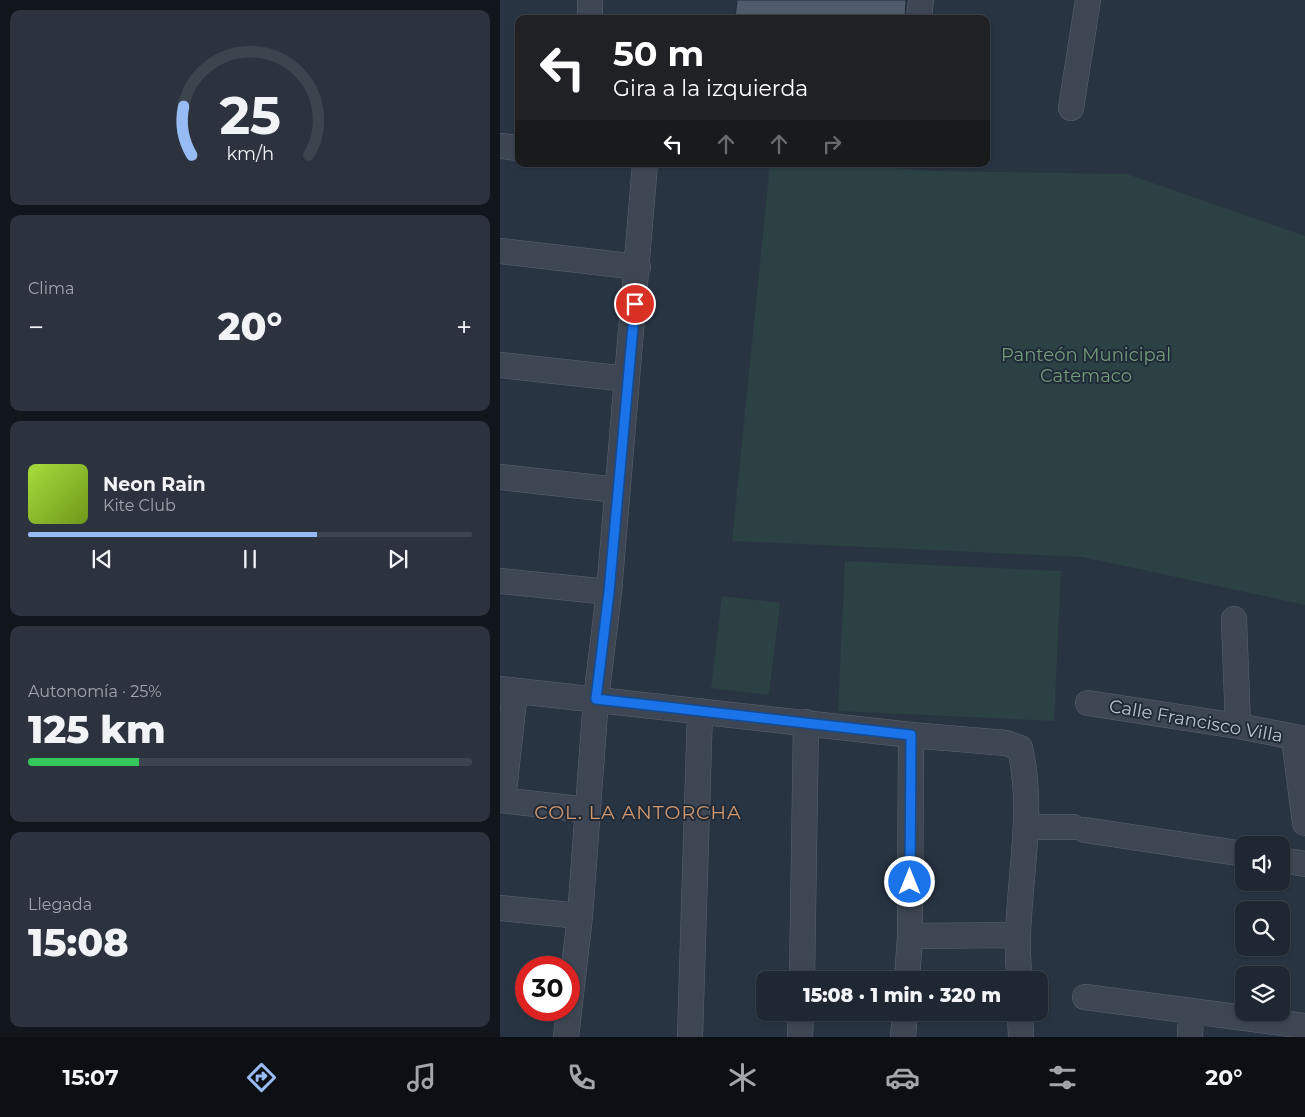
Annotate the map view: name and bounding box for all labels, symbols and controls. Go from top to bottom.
text: 50 m [613,32,704,75]
icon: left [530,35,595,100]
text: Gira a la izquierda [613,75,808,102]
text: 25 [219,84,281,147]
icon: left [659,130,687,158]
icon: ahead [712,130,740,158]
icon: ahead [765,130,793,158]
icon: right [818,130,846,158]
text: km/h [226,143,274,164]
text: Clima [28,279,74,298]
pin [614,283,656,325]
icon: arrive [621,290,649,318]
text: 20° [218,303,282,350]
text: − [28,310,44,344]
text: + [456,310,472,344]
park label: Panteón Municipal Catemaco [1001,344,1171,387]
text: Neon Rain [103,473,206,496]
text: Kite Club [103,496,176,515]
icon: previous [88,545,116,573]
icon: pause [236,545,264,573]
icon: next [384,545,412,573]
text: Autonomía · 25% [28,682,162,701]
street label: Calle Francisco Villa [1107,695,1285,747]
text: 125 km [28,706,166,753]
district label: COL. LA ANTORCHA [534,801,742,824]
map controls [1235,836,1290,1021]
button: sound [1235,836,1290,891]
position arrow [883,855,935,907]
text: Llegada [28,895,92,914]
button: search [1235,901,1290,956]
text: 15:08 [28,919,129,966]
speed limit sign: 30 [515,956,580,1021]
button: layers [1235,966,1290,1021]
text: 15:08 · 1 min · 320 m [803,984,1001,1007]
icon: directions [244,1060,279,1095]
icon: music [404,1060,439,1095]
icon: phone [564,1060,599,1095]
icon: climate [725,1060,760,1095]
icon: car [885,1060,920,1095]
icon: filters [1045,1060,1080,1095]
text: 15:07 [63,1064,119,1091]
text: 20° [1205,1064,1242,1091]

